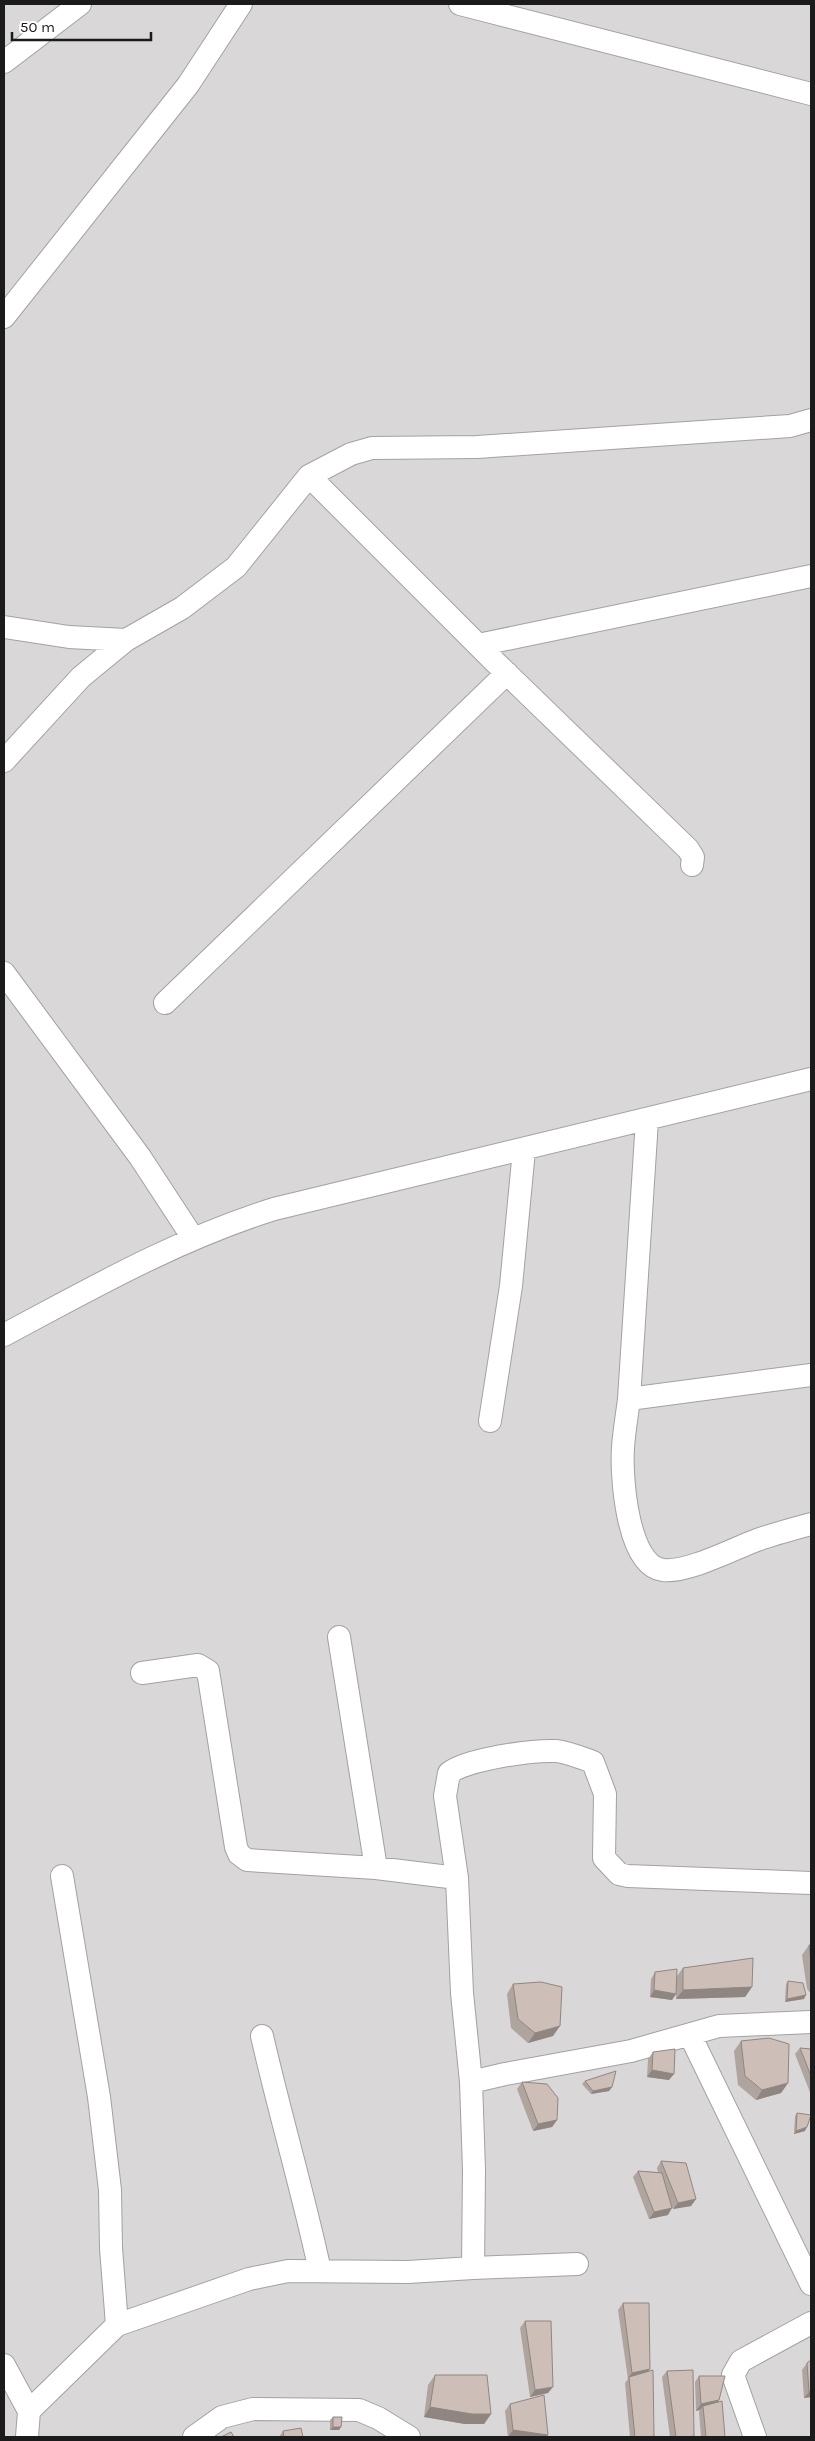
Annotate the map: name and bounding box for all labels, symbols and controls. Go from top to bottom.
scale bar [12,10,151,42]
text: 50 m [20,18,55,36]

